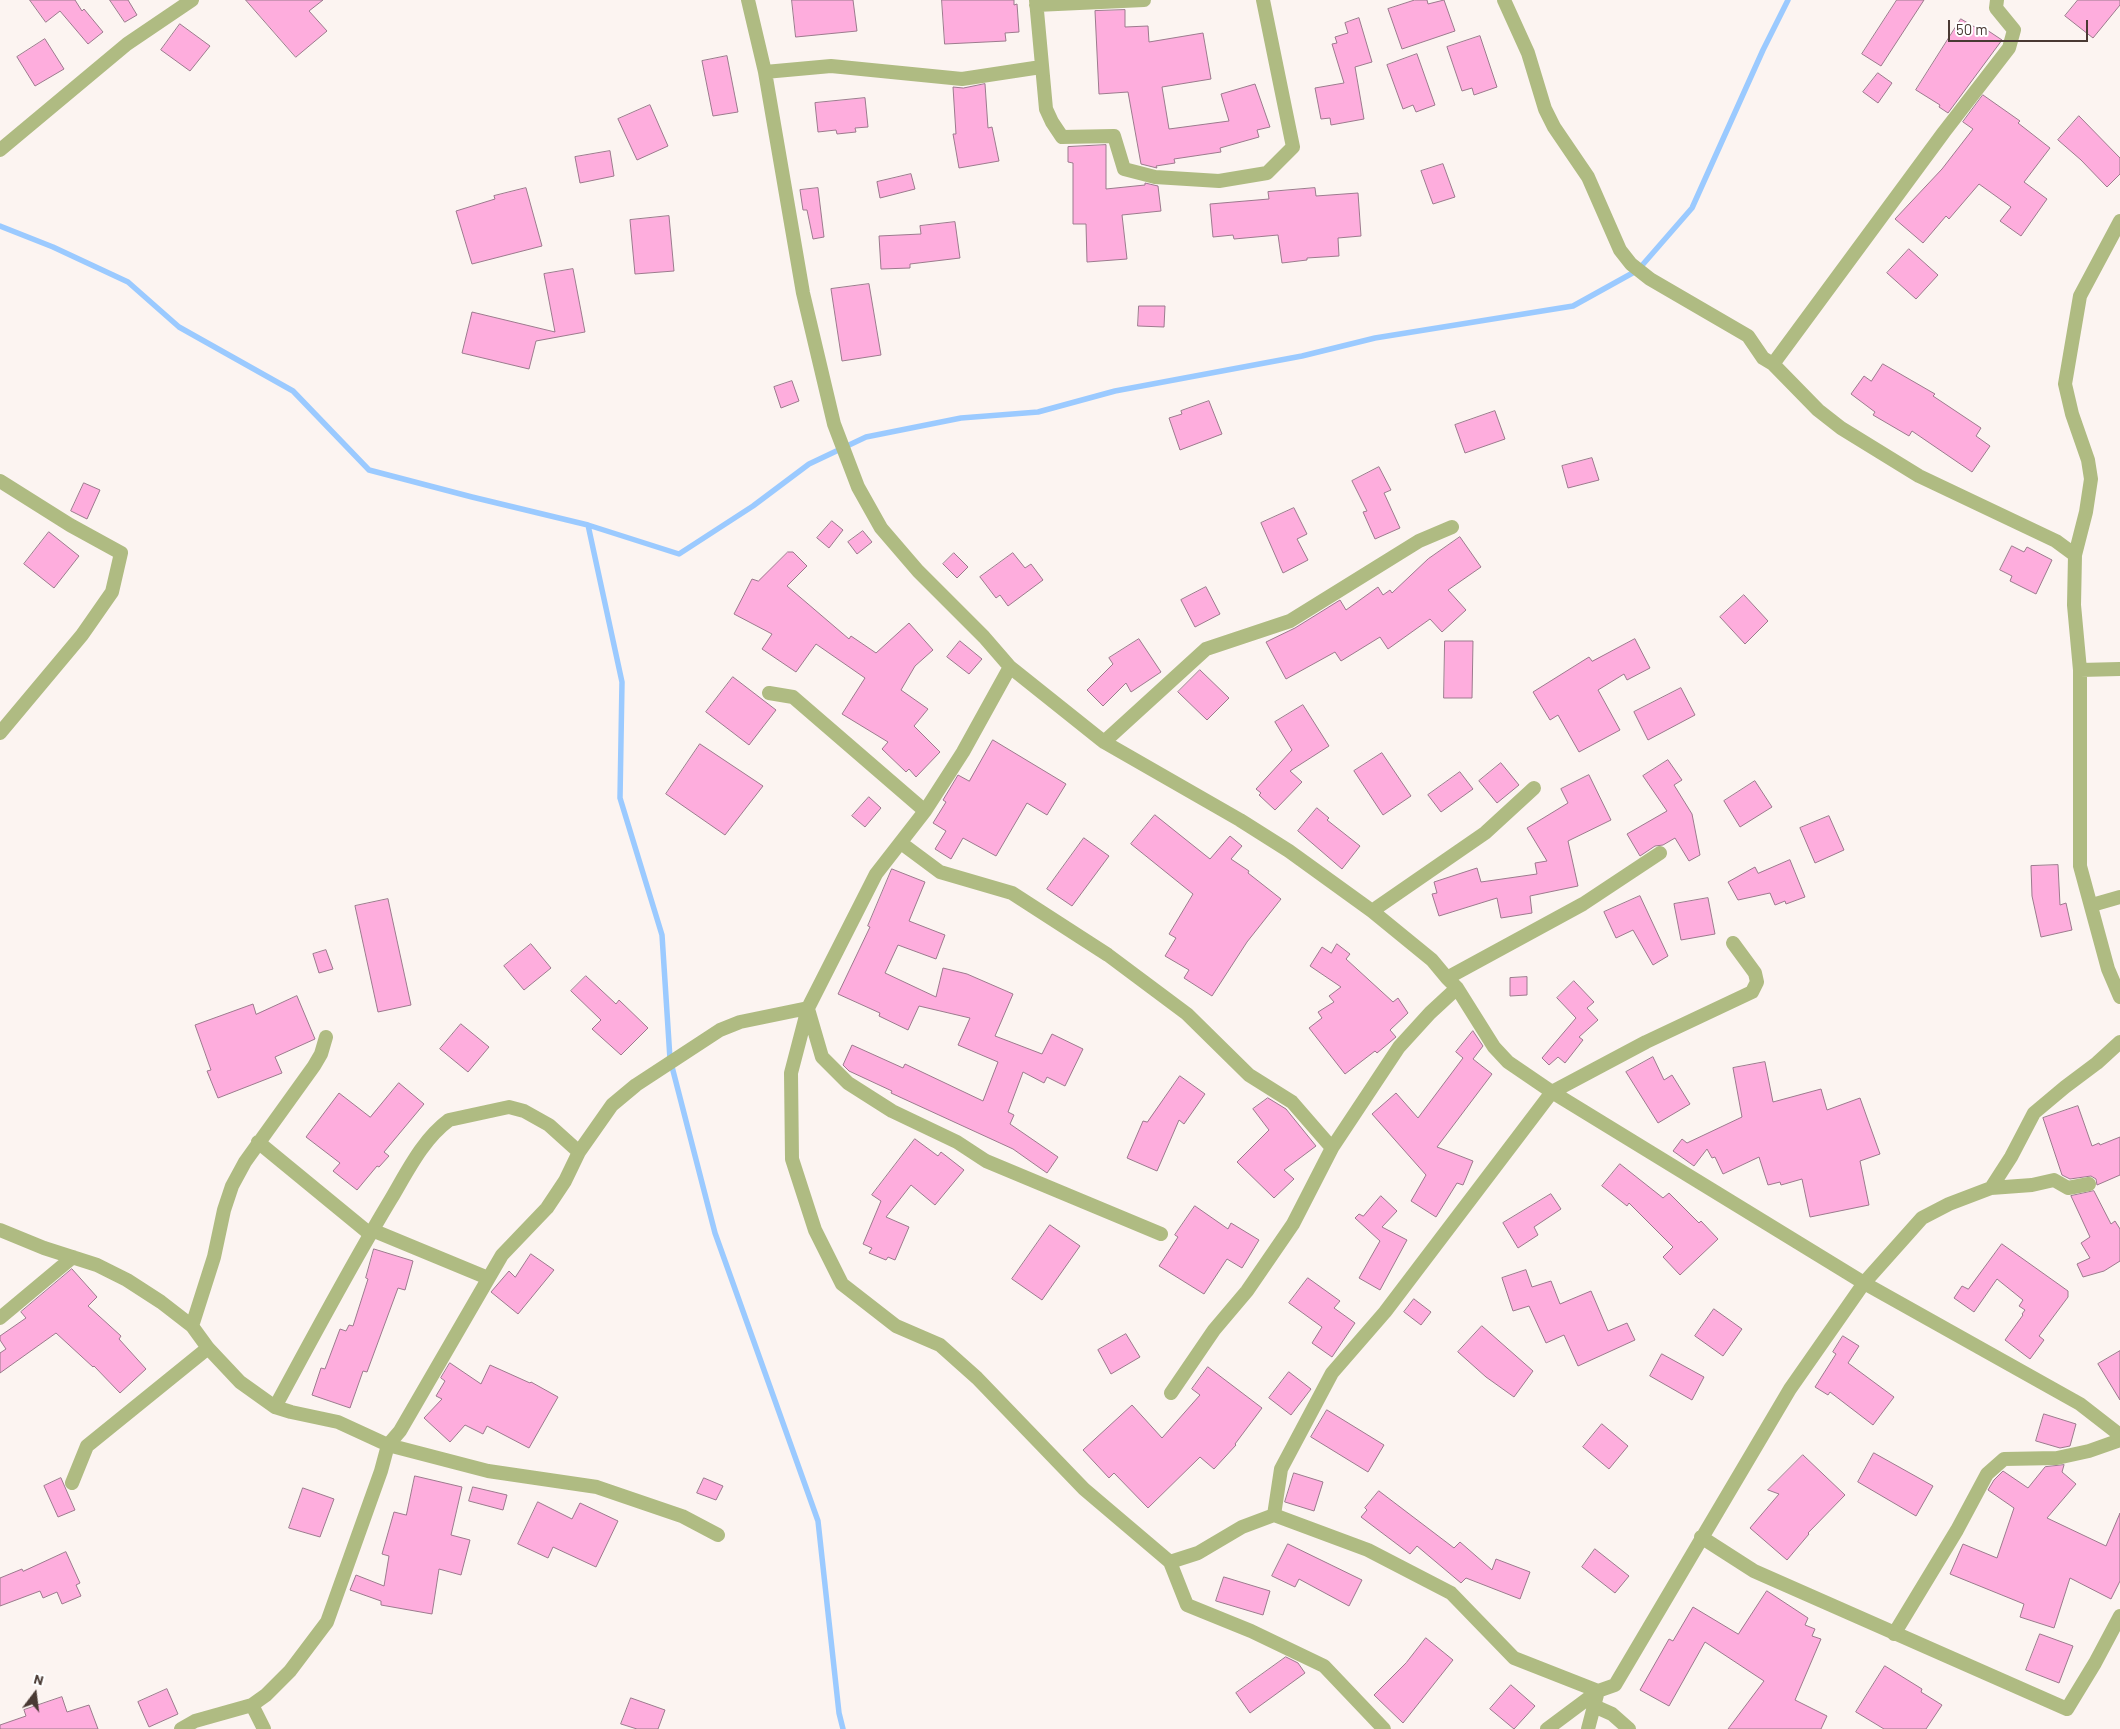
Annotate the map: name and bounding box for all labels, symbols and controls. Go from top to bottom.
scale bar [1950,10,2090,42]
text: 50 m [1956,20,1988,38]
north arrow [10,1669,60,1719]
text: N [32,1670,46,1688]

